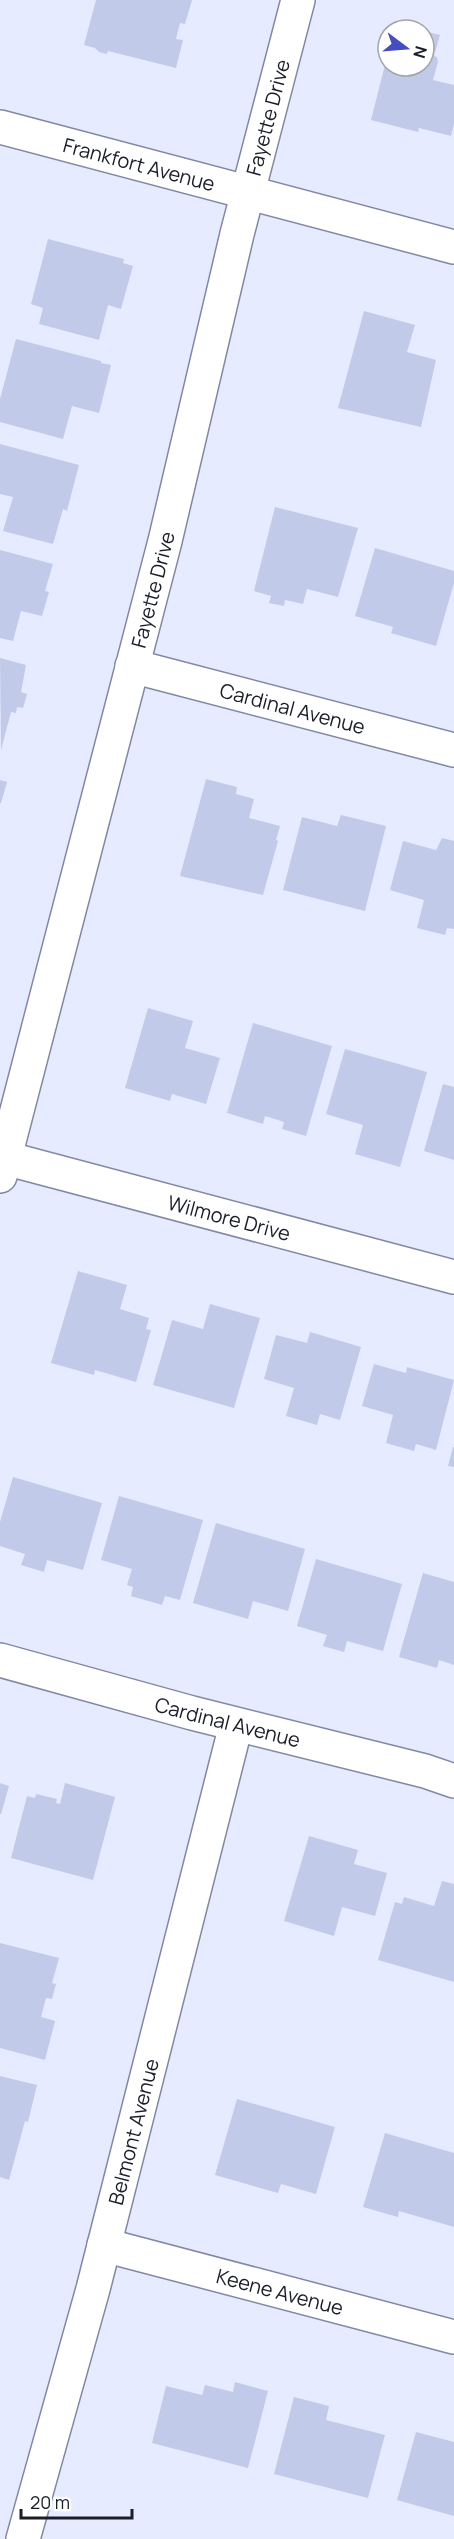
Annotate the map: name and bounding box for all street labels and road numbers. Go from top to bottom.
street label: Fayette Drive [239,56,296,178]
street label: Frankfort Avenue [60,131,218,197]
street label: Fayette Drive [124,529,180,651]
street label: Cardinal Avenue [217,676,368,740]
street label: Wilmore Drive [165,1188,294,1247]
street label: Cardinal Avenue [152,1690,303,1753]
street label: Belmont Avenue [101,2056,164,2208]
street label: Keene Avenue [214,2262,346,2321]

